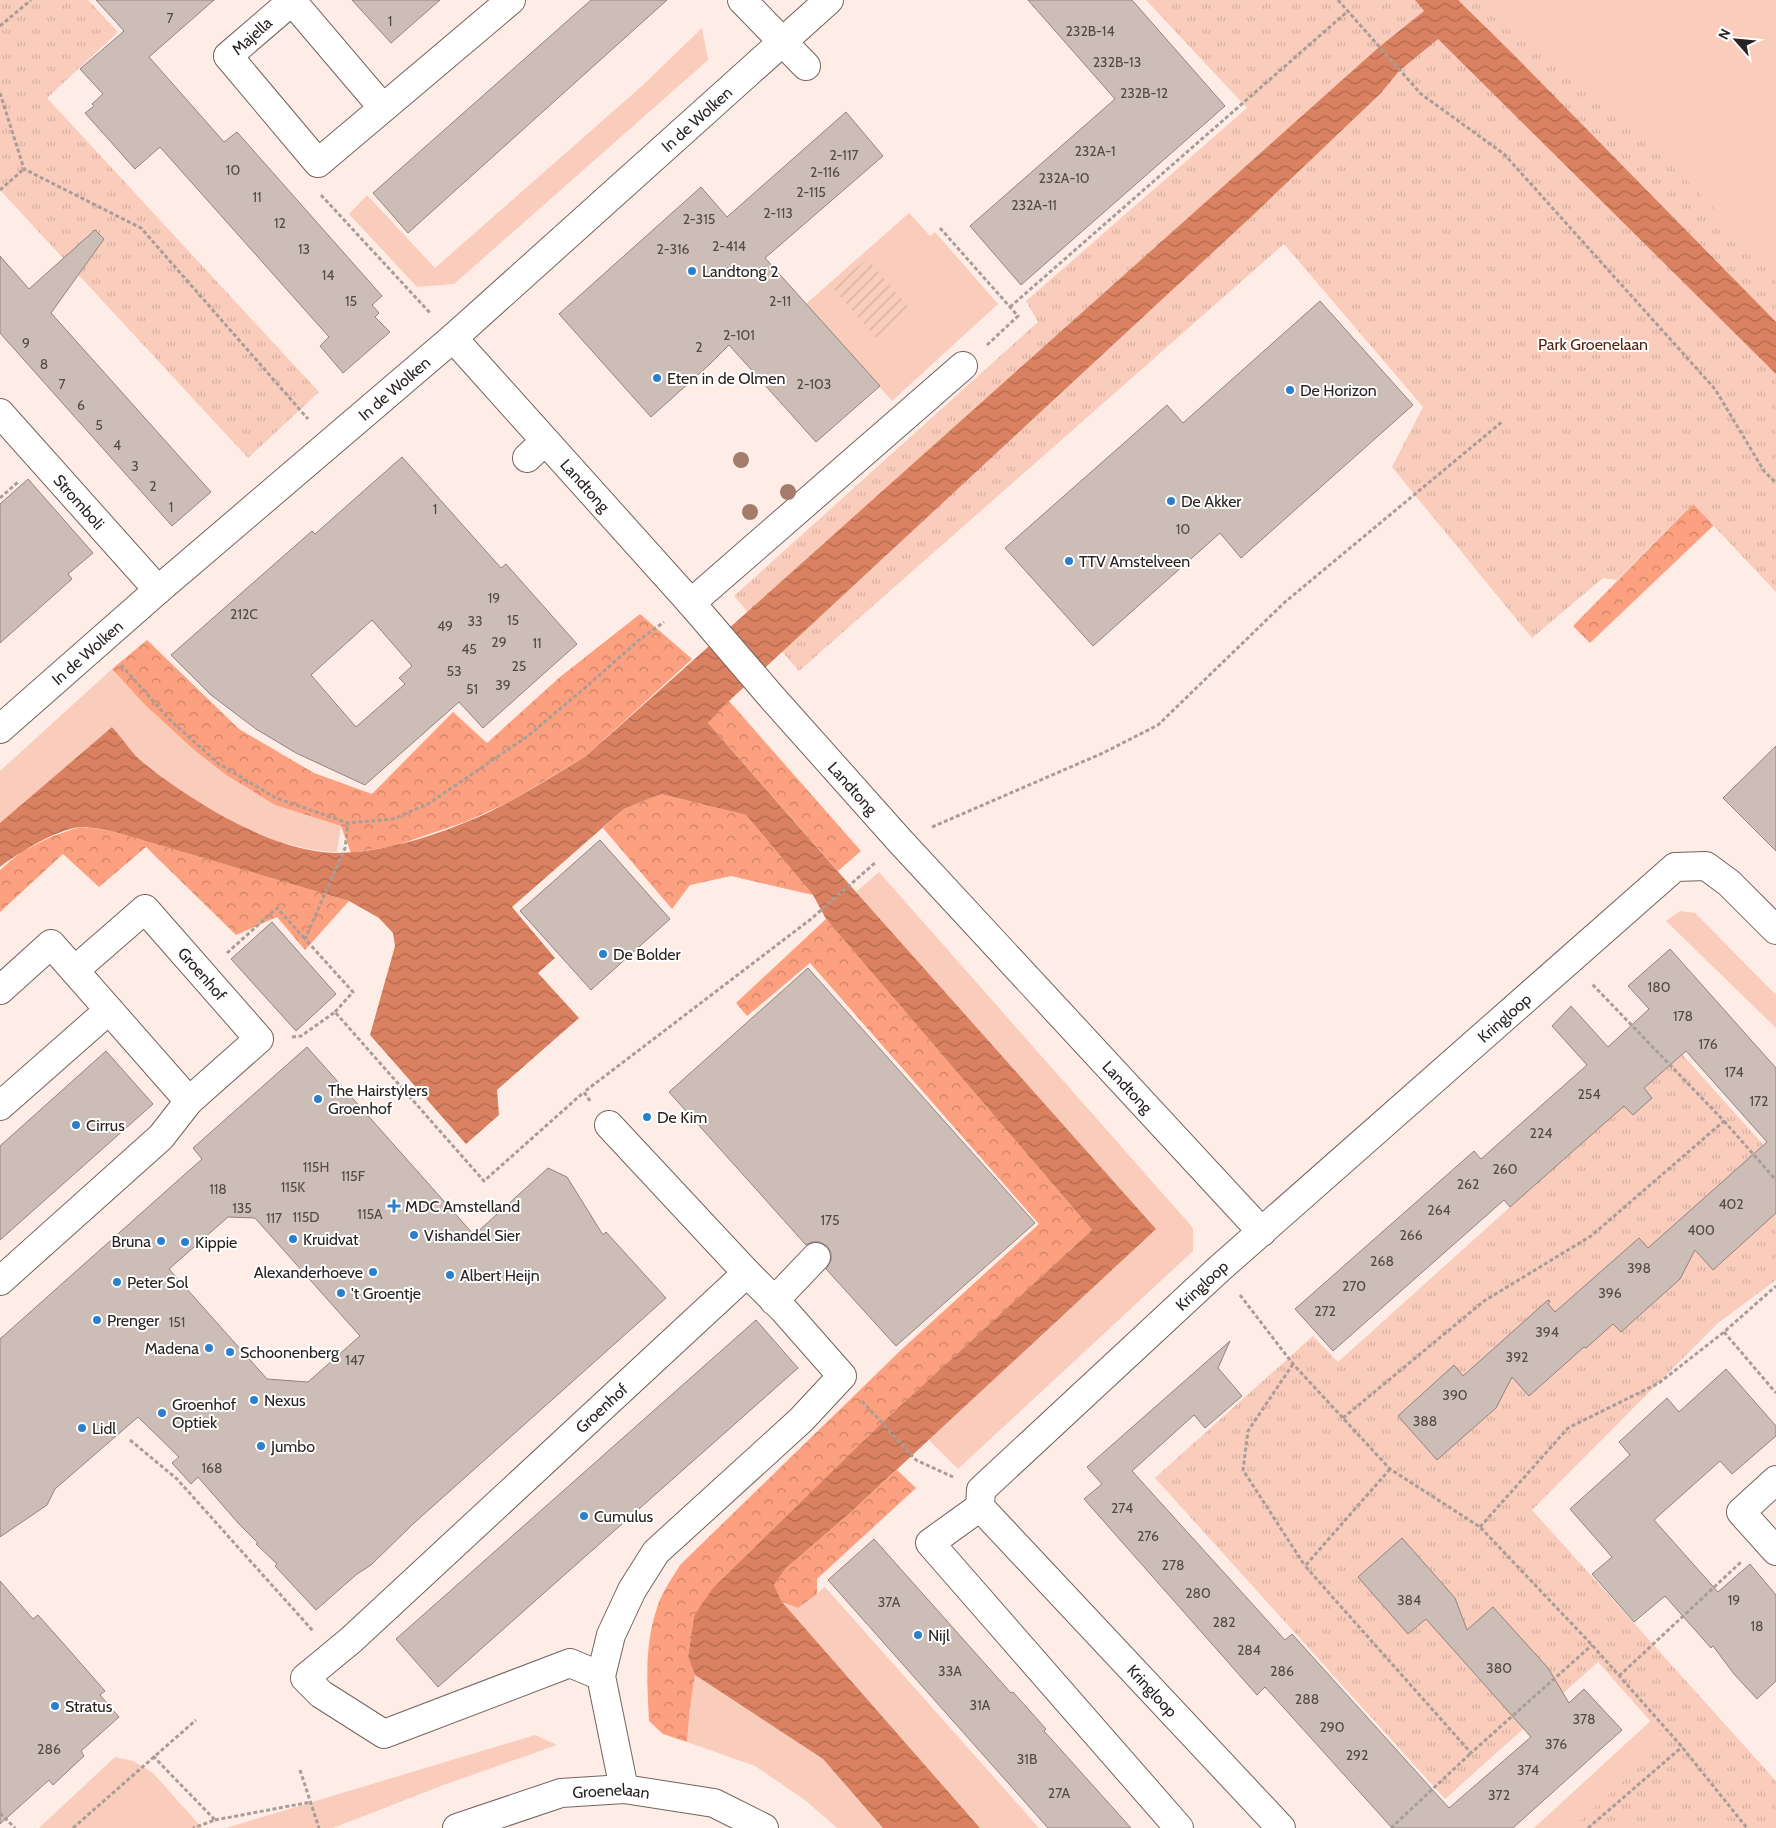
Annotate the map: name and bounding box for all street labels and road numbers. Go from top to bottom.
street label: Majella [228,13,276,59]
street label: In de Wolken [657,82,736,156]
street label: In de Wolken [354,352,434,424]
street label: Landtong [557,455,615,516]
street label: Stromboli [50,470,109,533]
street label: In de Wolken [48,616,127,689]
street label: Landtong [824,758,882,819]
street label: Groenhof [174,944,231,1005]
street label: Kringloop [1474,989,1535,1046]
street label: Landtong [1099,1057,1157,1118]
street label: Kringloop [1171,1256,1232,1314]
street label: Groenhof [571,1379,632,1437]
street label: Kringloop [1123,1661,1181,1721]
street label: Groenelaan [572,1779,651,1802]

